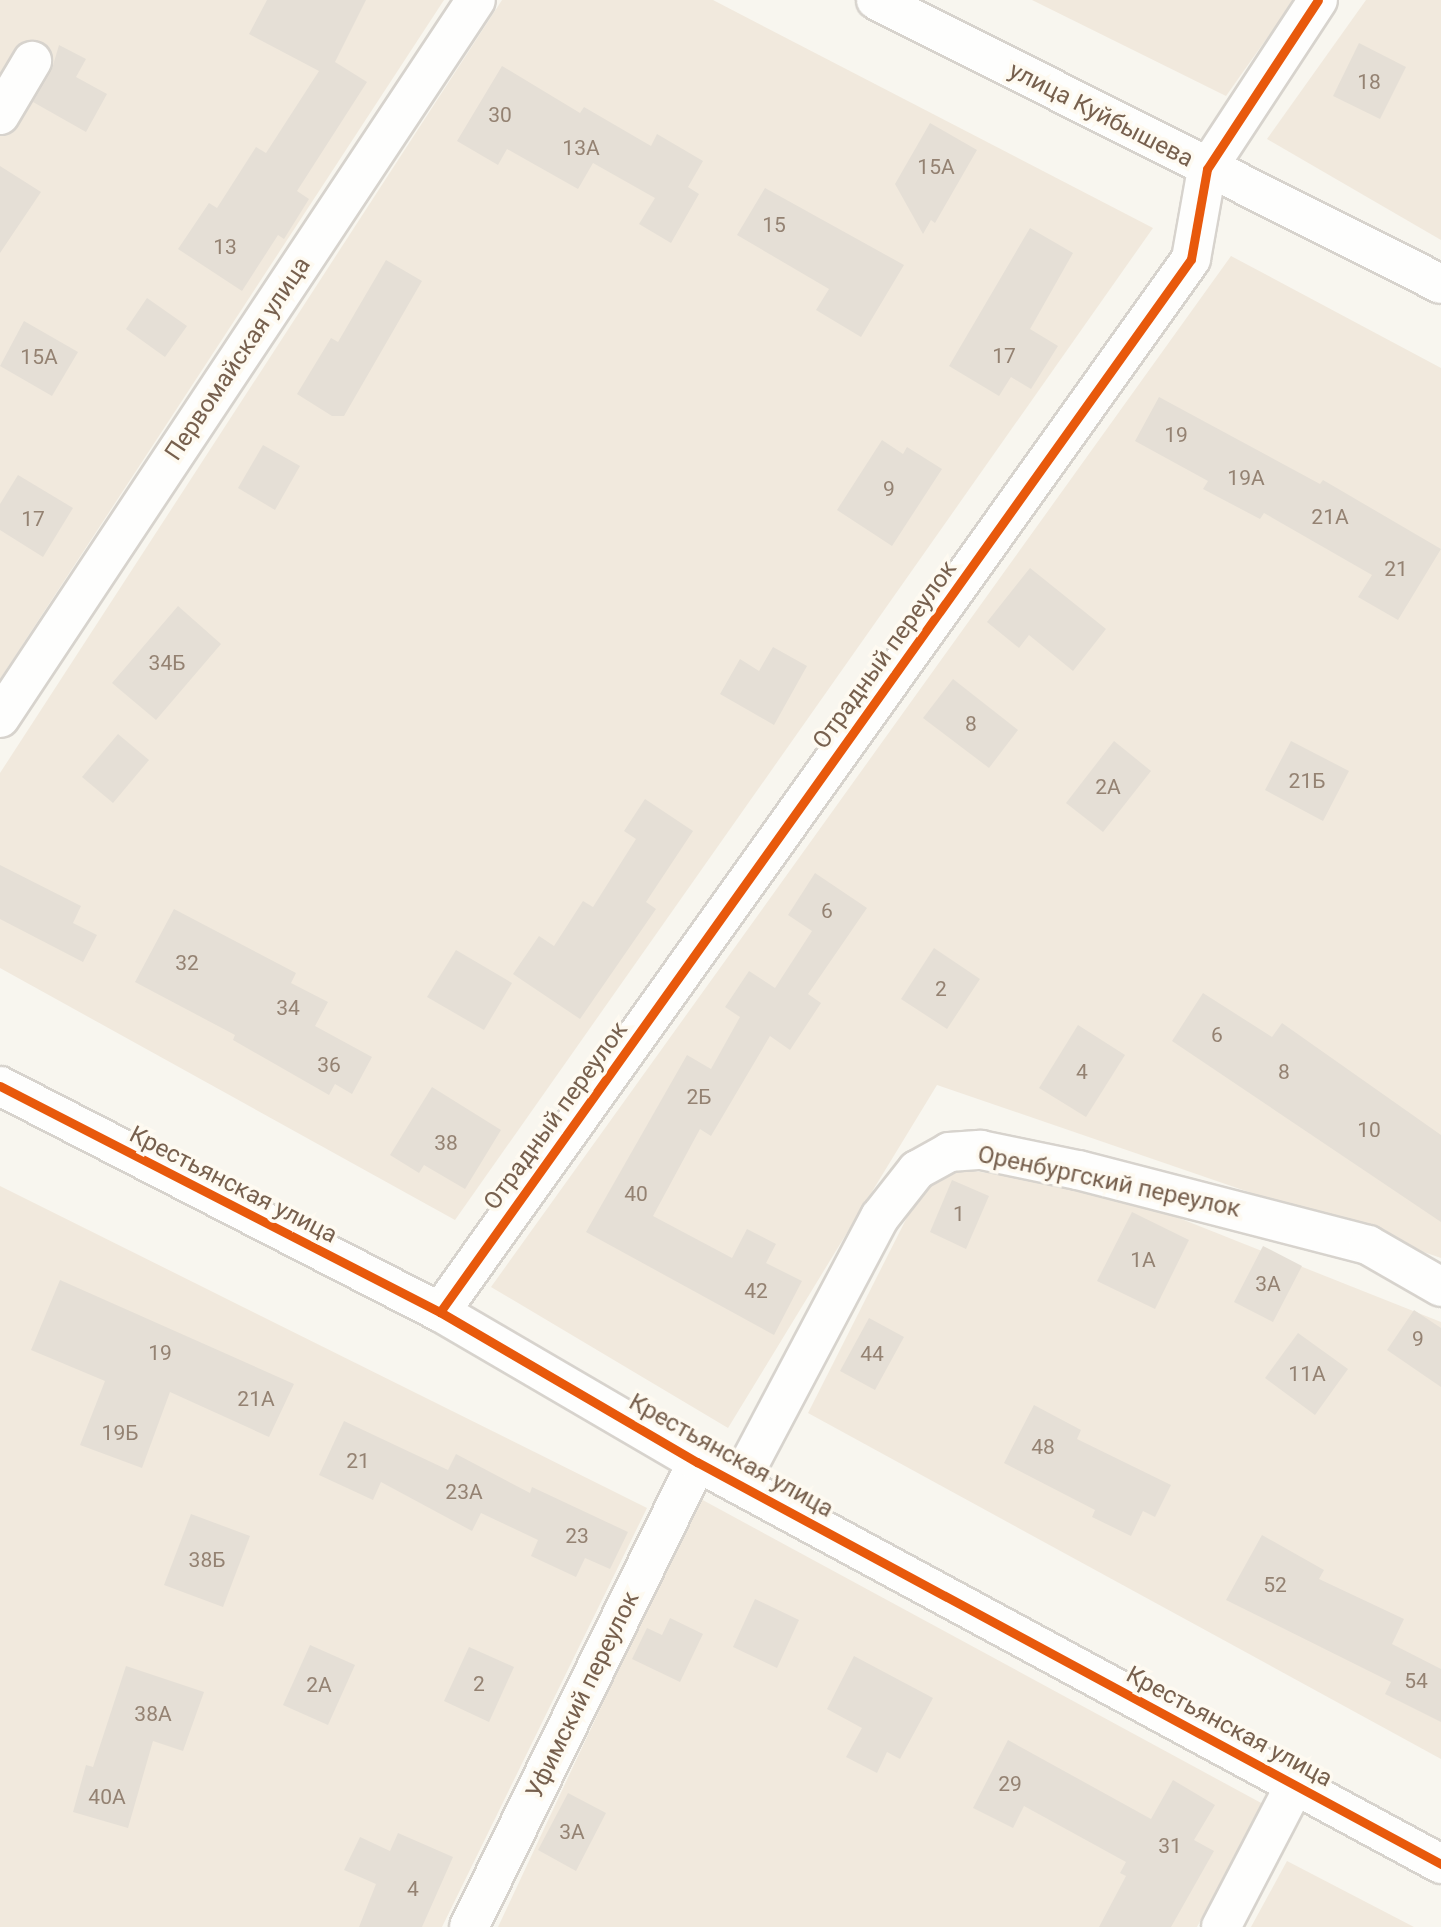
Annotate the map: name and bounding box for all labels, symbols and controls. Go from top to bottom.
street label: улица Куйбышева [1004,56,1198,174]
house number: 18 [1357,69,1381,95]
house number: 30 [488,102,512,128]
house number: 13А [562,135,600,161]
house number: 15А [917,154,955,180]
house number: 15 [762,212,786,238]
house number: 13 [213,234,237,260]
street label: Первомайская улица [159,252,317,466]
house number: 17 [992,343,1016,369]
house number: 15А [20,344,58,370]
house number: 19 [1164,422,1188,448]
house number: 19А [1227,465,1265,491]
house number: 9 [883,476,895,502]
house number: 21А [1311,504,1349,530]
house number: 17 [21,506,45,532]
street label: Отрадный переулок [807,555,963,755]
house number: 21 [1384,556,1408,582]
house number: 34Б [149,650,185,676]
house number: 8 [965,711,977,737]
house number: 21Б [1289,768,1325,794]
house number: 2А [1095,774,1121,800]
house number: 6 [821,898,833,924]
house number: 32 [175,950,199,976]
house number: 2 [935,976,947,1002]
house number: 34 [276,995,300,1021]
street label: Отрадный переулок [478,1016,634,1216]
house number: 6 [1211,1022,1223,1048]
house number: 36 [317,1052,341,1078]
house number: 4 [1076,1059,1088,1085]
house number: 8 [1278,1059,1290,1085]
house number: 2Б [686,1084,712,1110]
house number: 10 [1357,1117,1381,1143]
street label: Крестьянская улица [124,1120,342,1250]
house number: 38 [434,1130,458,1156]
street label: Оренбургский переулок [975,1140,1243,1224]
house number: 40 [624,1181,648,1207]
house number: 1 [953,1201,965,1227]
house number: 1А [1130,1247,1156,1273]
house number: 3А [1255,1271,1281,1297]
house number: 42 [744,1278,768,1304]
house number: 9 [1412,1326,1424,1352]
house number: 19 [148,1340,172,1366]
house number: 44 [860,1341,884,1367]
house number: 11А [1288,1361,1326,1387]
house number: 21А [237,1386,275,1412]
street label: Крестьянская улица [624,1388,838,1524]
house number: 19Б [102,1420,138,1446]
house number: 48 [1031,1434,1055,1460]
house number: 21 [346,1448,370,1474]
house number: 23А [445,1479,483,1505]
house number: 23 [565,1523,589,1549]
house number: 38Б [189,1547,225,1573]
house number: 52 [1263,1572,1287,1598]
street label: Уфимский переулок [520,1587,646,1803]
street label: Крестьянская улица [1121,1661,1337,1793]
house number: 54 [1404,1668,1428,1694]
house number: 2 [473,1671,485,1697]
house number: 2А [306,1672,332,1698]
house number: 38А [134,1701,172,1727]
house number: 29 [998,1771,1022,1797]
house number: 40А [88,1784,126,1810]
house number: 3А [559,1819,585,1845]
house number: 31 [1158,1833,1182,1859]
house number: 4 [407,1876,419,1902]

